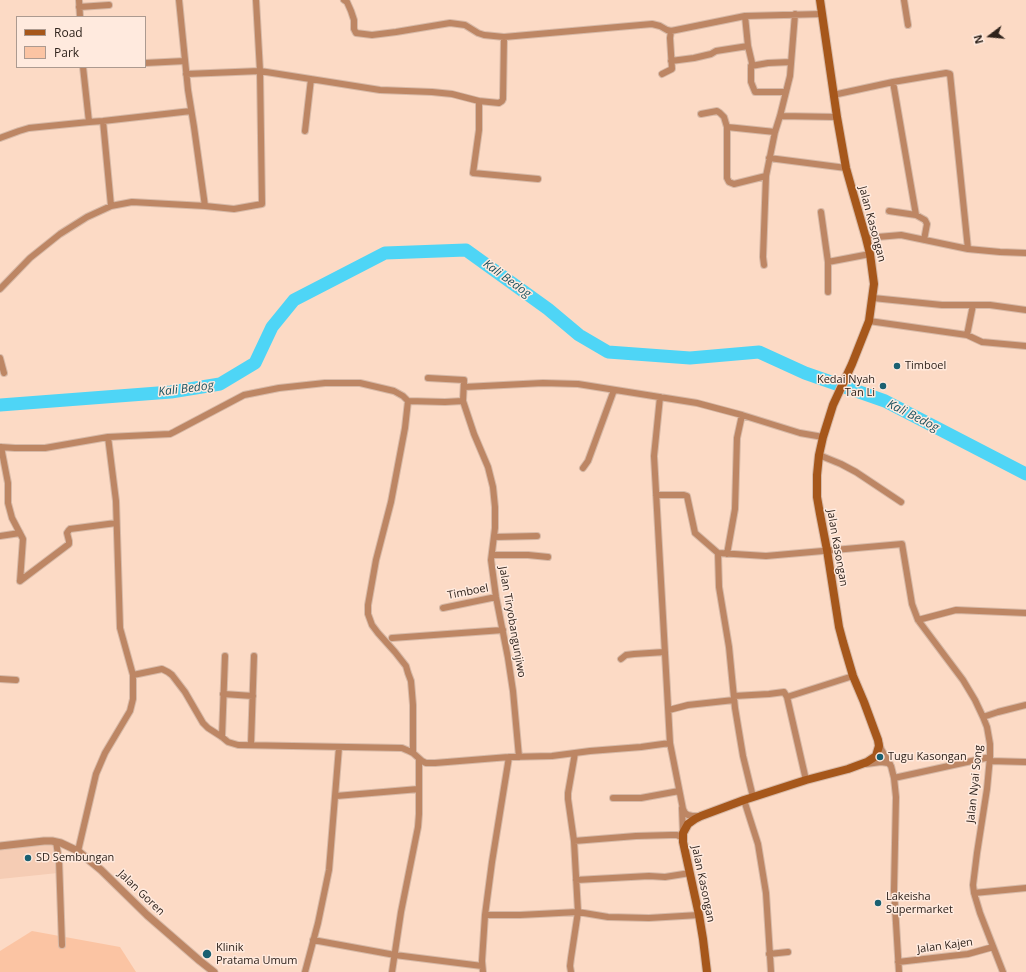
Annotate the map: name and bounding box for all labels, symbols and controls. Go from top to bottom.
legend [16,16,146,68]
north arrow [970,16,1010,56]
text: Road [54,24,83,41]
text: N [970,33,986,46]
text: Park [54,44,79,61]
street label: Jalan Kasongan [856,185,888,263]
water label: Kali Bedog [480,257,534,301]
place label: Timboel [905,359,946,373]
marker: Timboel [892,361,902,371]
place label: Kedai Nyah Tan Li [817,373,875,399]
water label: Kali Bedog [157,378,215,400]
marker: Kedai Nyah Tan Li [878,381,888,391]
water label: Kali Bedog [885,397,941,435]
street label: Jalan Kasongan [824,509,850,587]
street label: Jalan Tiryobangunjiwo [496,565,528,679]
street label: Timboel [446,582,490,602]
street label: Jalan Nyai Song [964,744,986,824]
place label: Tugu Kasongan [888,750,967,764]
marker: Tugu Kasongan [875,752,885,762]
street label: Jalan Kasongan [688,845,718,923]
place label: SD Sembungan [36,851,114,865]
marker: SD Sembungan [23,853,33,863]
street label: Jalan Goren [115,868,167,918]
place label: Lakeisha Supermarket [886,890,953,916]
marker: Lakeisha Supermarket [873,898,883,908]
street label: Jalan Kajen [916,936,974,956]
place label: Klinik Pratama Umum [216,941,298,967]
marker: Klinik Pratama Umum [201,948,213,960]

